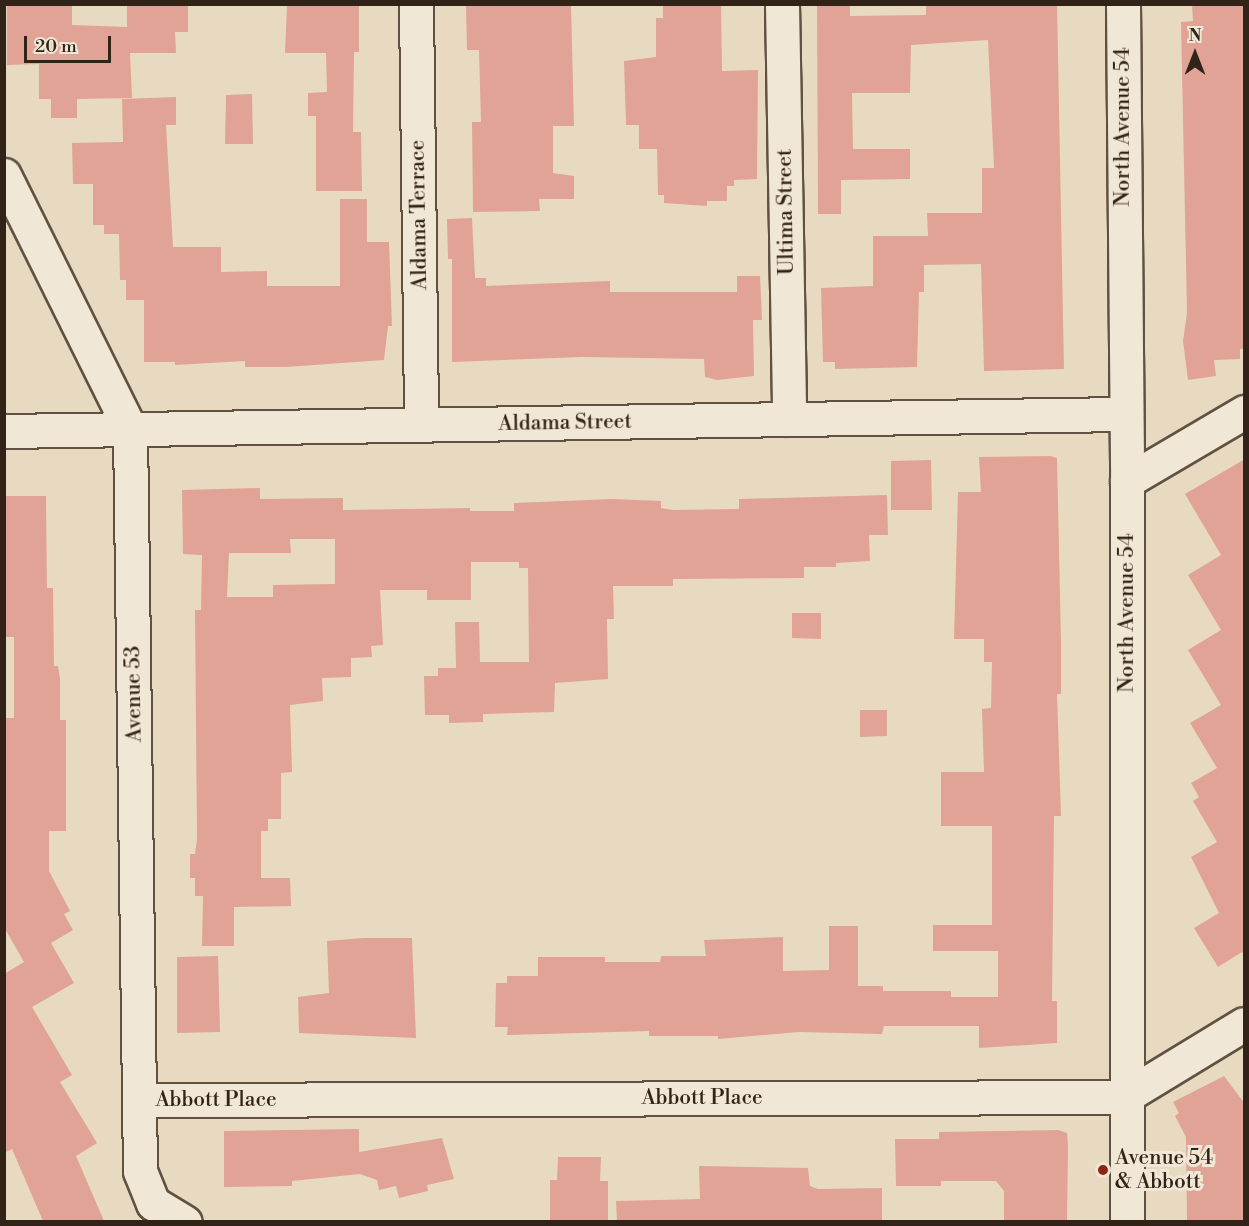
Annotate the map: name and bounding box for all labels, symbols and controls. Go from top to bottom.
scale bar [27,24,114,62]
north arrow [1165,24,1225,84]
text: N [1189,26,1201,46]
text: 20 m [35,35,77,58]
street label: North Avenue 54 [1110,47,1136,207]
street label: Aldama Terrace [405,140,433,290]
street label: Ultima Street [772,149,800,275]
street label: Aldama Street [498,409,632,437]
street label: North Avenue 54 [1114,533,1140,693]
street label: Avenue 53 [121,645,147,743]
street label: Abbott Place [641,1085,763,1111]
street label: Abbott Place [155,1087,277,1113]
place label: Avenue 54 & Abbott [1115,1145,1213,1195]
marker: Avenue 54 & Abbott [1096,1163,1110,1177]

